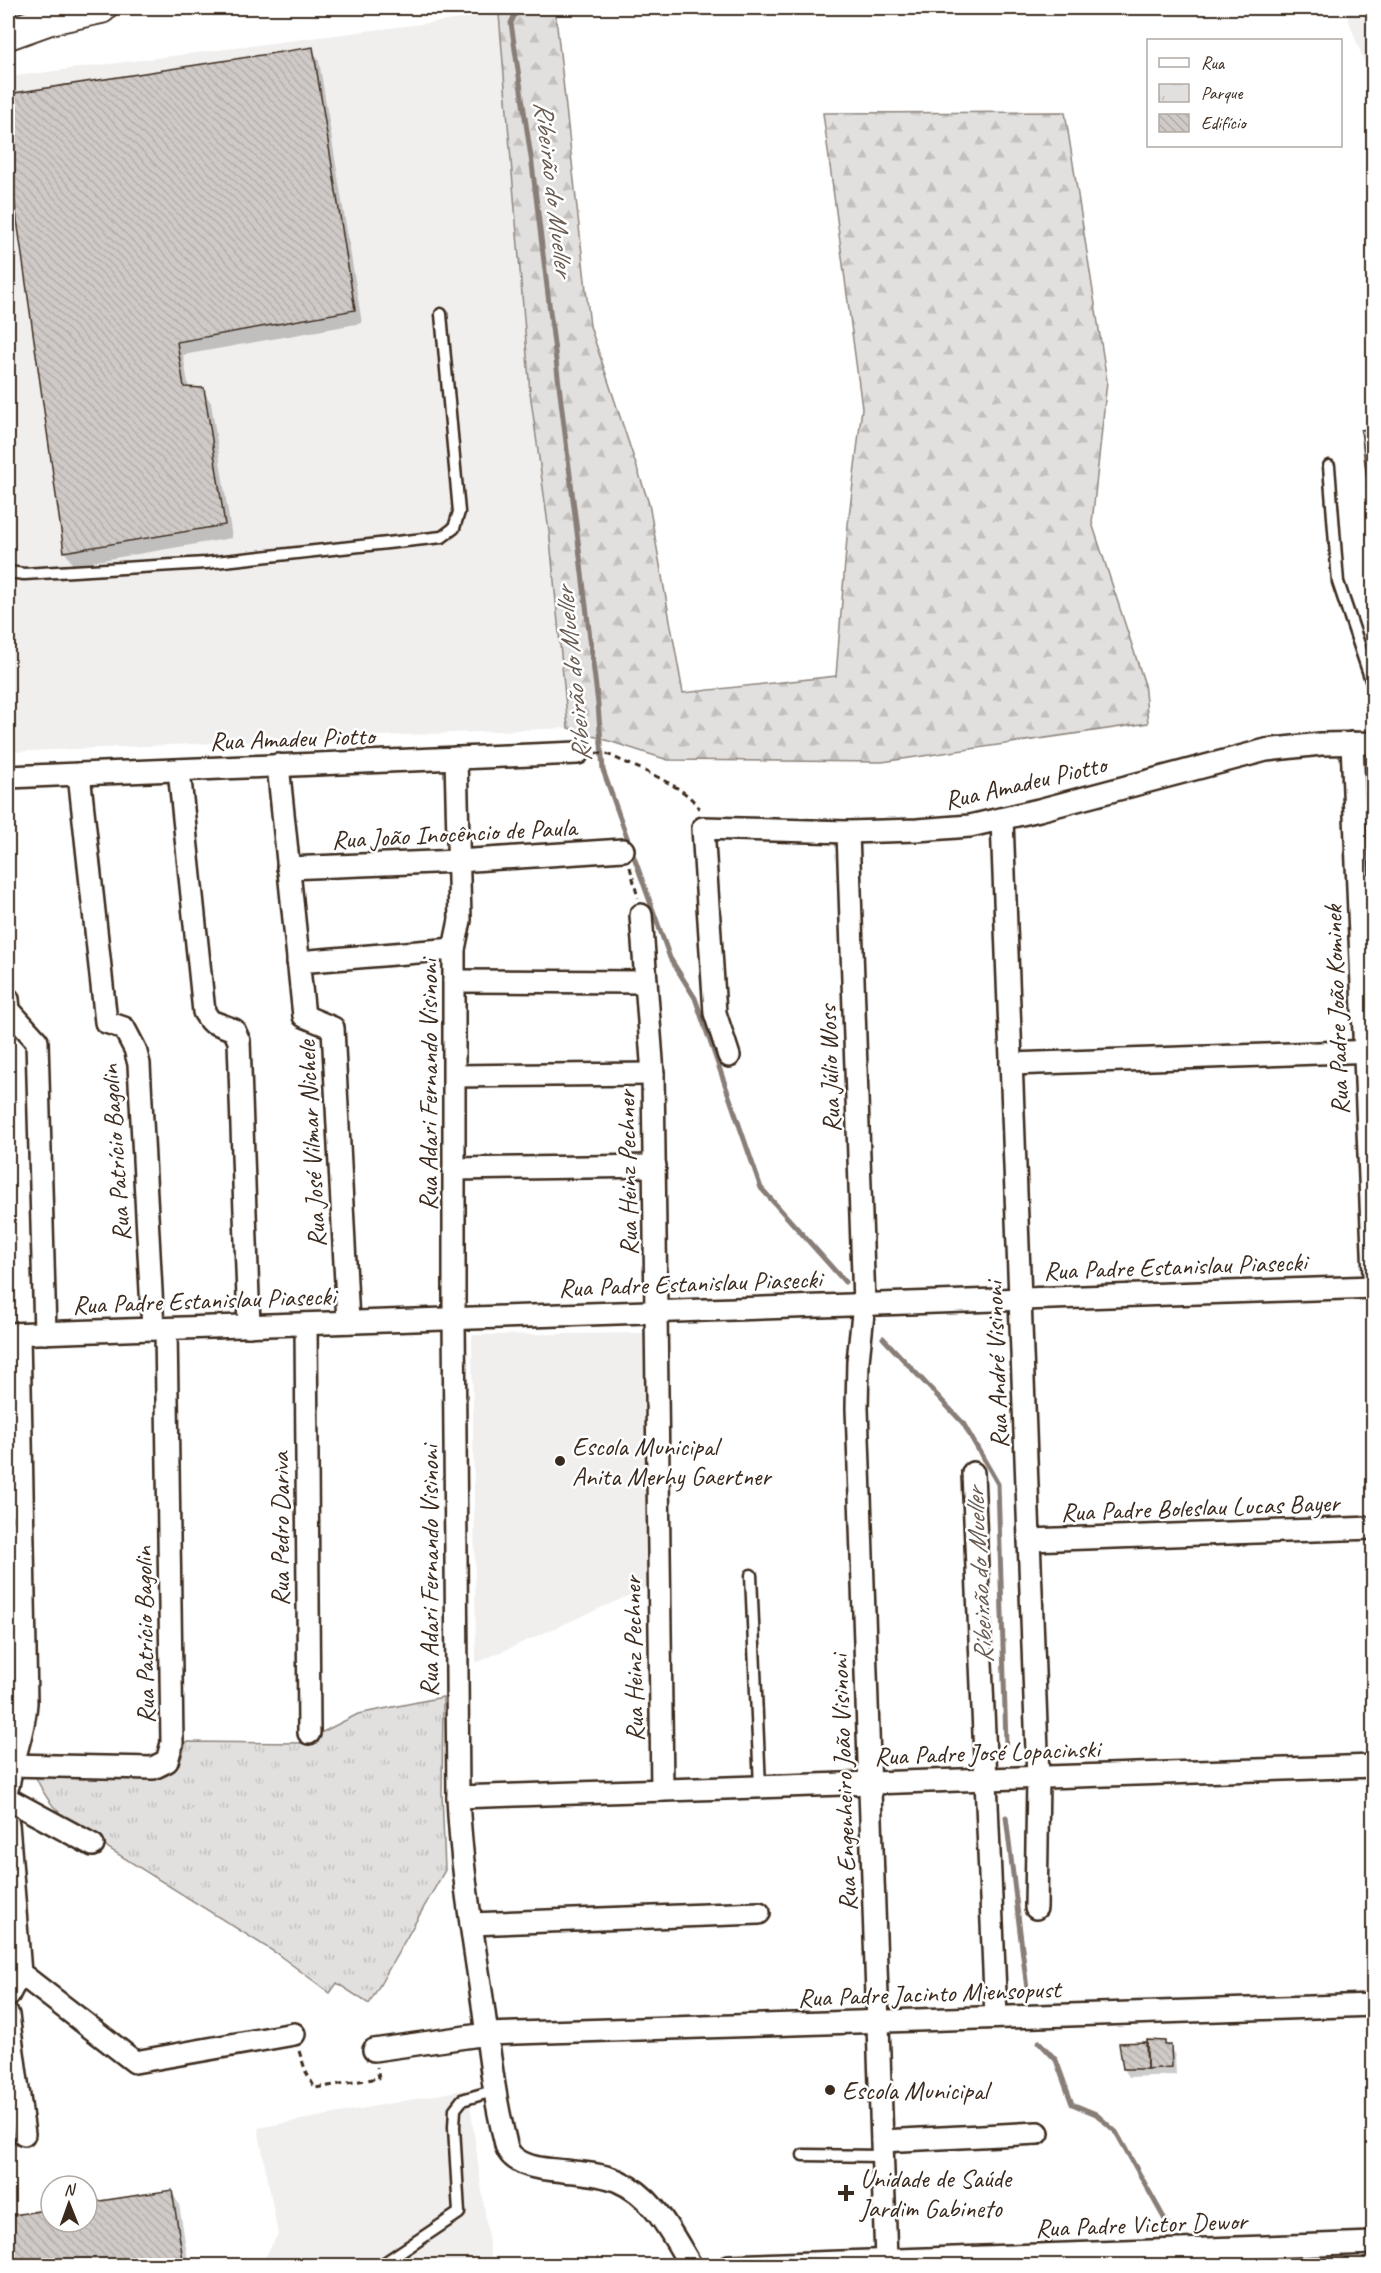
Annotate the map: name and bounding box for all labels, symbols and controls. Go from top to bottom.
legend [1147,39,1342,147]
text: Rua [1201,52,1226,74]
text: Parque [1201,82,1243,104]
water label: Ribeirão do Mueller [526,99,582,282]
text: Edifício [1201,112,1247,134]
water label: Ribeirão do Mueller [546,581,599,764]
street label: Rua Amadeu Piotto [209,719,378,758]
street label: Rua Amadeu Piotto [941,747,1112,817]
street label: Rua João Inocêncio de Paula [331,810,580,856]
street label: Rua Padre João Kominek [1316,902,1357,1115]
street label: Rua Adari Fernando Visinoni [412,956,445,1211]
street label: Rua Júlio Woss [811,1003,848,1133]
street label: Rua José Vilmar Nichele [290,1038,333,1248]
street label: Rua Patrício Bagolin [93,1062,138,1242]
street label: Rua Heinz Pechner [610,1087,645,1256]
street label: Rua Padre Estanislau Piasecki [1043,1245,1310,1288]
street label: Rua Padre Estanislau Piasecki [558,1262,825,1305]
street label: Rua André Visinoni [977,1278,1016,1449]
street label: Rua Padre Estanislau Piasecki [72,1279,339,1322]
place label: Escola Municipal Anita Merhy Gaertner [572,1430,773,1493]
street label: Rua Adari Fernando Visinoni [413,1442,446,1697]
street label: Rua Pedro Dariva [264,1450,297,1606]
marker: Escola Municipal Anita Merhy Gaertner [553,1454,567,1468]
water label: Ribeirão do Mueller [957,1482,1001,1664]
street label: Rua Padre Boleslau Lucas Bayer [1060,1486,1342,1529]
street label: Rua Patrício Bagolin [126,1545,163,1724]
street label: Rua Heinz Pechner [616,1573,651,1742]
street label: Rua Engenheiro João Visinoni [822,1651,864,1912]
street label: Rua Padre José Lopacinski [874,1732,1103,1773]
street label: Rua Padre Jacinto Miensopust [797,1972,1063,2015]
place label: Escola Municipal [842,2074,992,2107]
marker: Escola Municipal [823,2083,837,2097]
place label: Unidade de Saúde Jardim Gabineto [858,2162,1014,2225]
north arrow [39,2174,99,2234]
text: N [64,2180,77,2200]
marker: Unidade de Saúde Jardim Gabineto [837,2184,855,2202]
street label: Rua Padre Victor Dewor [1035,2204,1250,2245]

